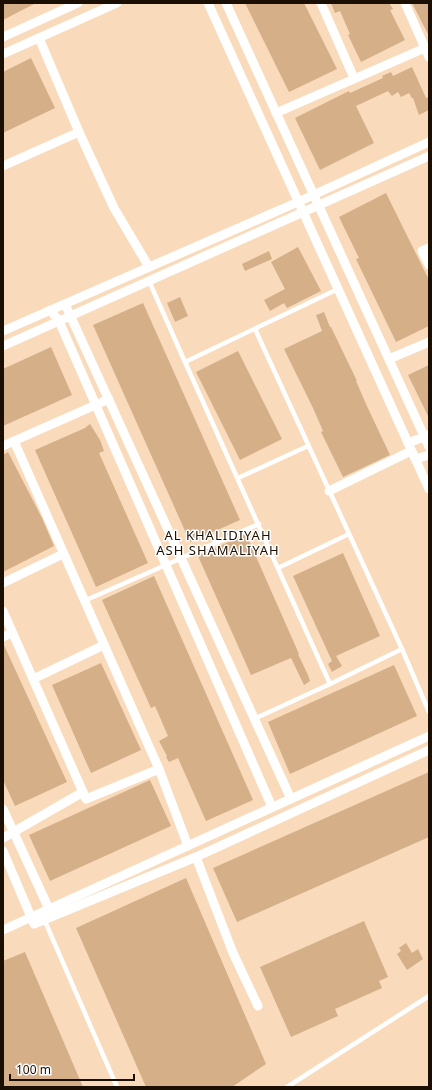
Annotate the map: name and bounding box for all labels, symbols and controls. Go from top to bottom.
district label: AL KHALIDIYAH ASH SHAMALIYAH [156,526,280,559]
scale bar [10,1056,134,1082]
text: 100 m [16,1061,51,1078]

